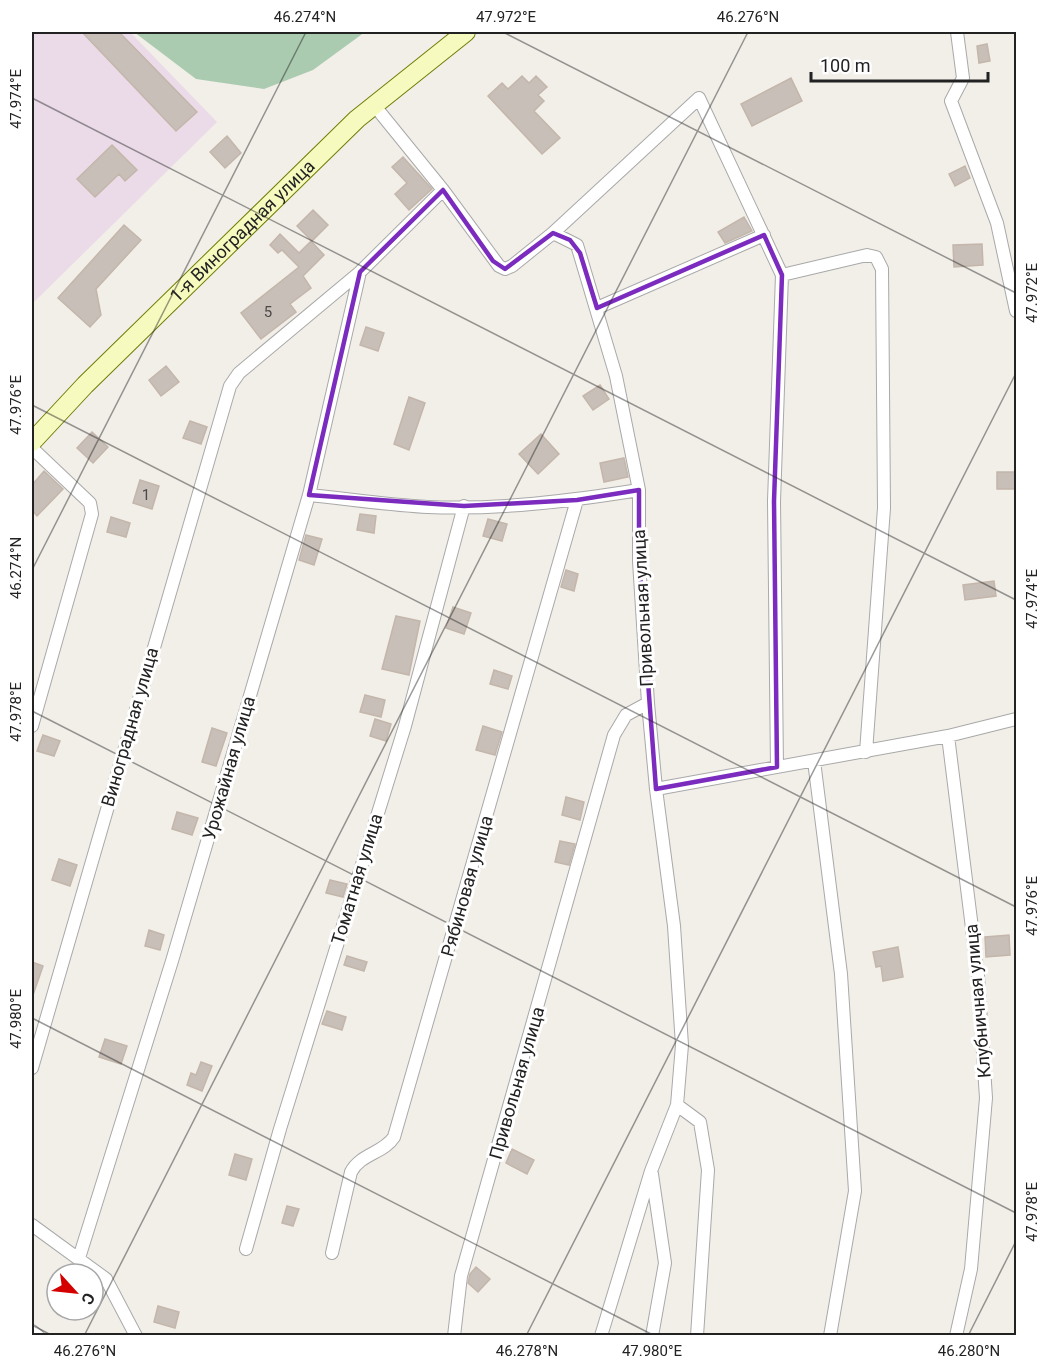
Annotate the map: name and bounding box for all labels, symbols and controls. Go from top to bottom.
text: 46.274°N [274,8,336,26]
text: 47.972°E [476,8,537,26]
text: 46.276°N [717,8,779,26]
scale bar [811,45,988,83]
text: 100 m [820,55,871,76]
text: 47.974°E [7,68,25,129]
street label: 1-я Виноградная улица [165,155,319,306]
text: 47.972°E [1023,262,1041,323]
house number: 5 [264,303,272,321]
text: 47.976°E [7,374,25,435]
house number: 1 [142,486,150,504]
street label: Привольная улица [628,529,657,687]
text: 46.274°N [7,537,25,599]
text: 47.974°E [1023,568,1041,629]
street label: Виноградная улица [97,645,162,809]
text: 47.978°E [7,681,25,742]
street label: Урожайная улица [198,694,259,842]
street label: Томатная улица [327,811,386,947]
street label: Рябиновая улица [436,813,497,959]
text: 47.976°E [1023,875,1041,936]
street label: Клубничная улица [960,923,995,1079]
text: 47.980°E [7,988,25,1049]
street label: Привольная улица [485,1004,548,1162]
text: 47.978°E [1023,1181,1041,1242]
north arrow [45,1262,105,1322]
text: С [77,1290,99,1308]
text: 46.276°N [54,1342,116,1360]
text: 46.278°N [496,1342,558,1360]
text: 47.980°E [622,1342,683,1360]
text: 46.280°N [938,1342,1000,1360]

